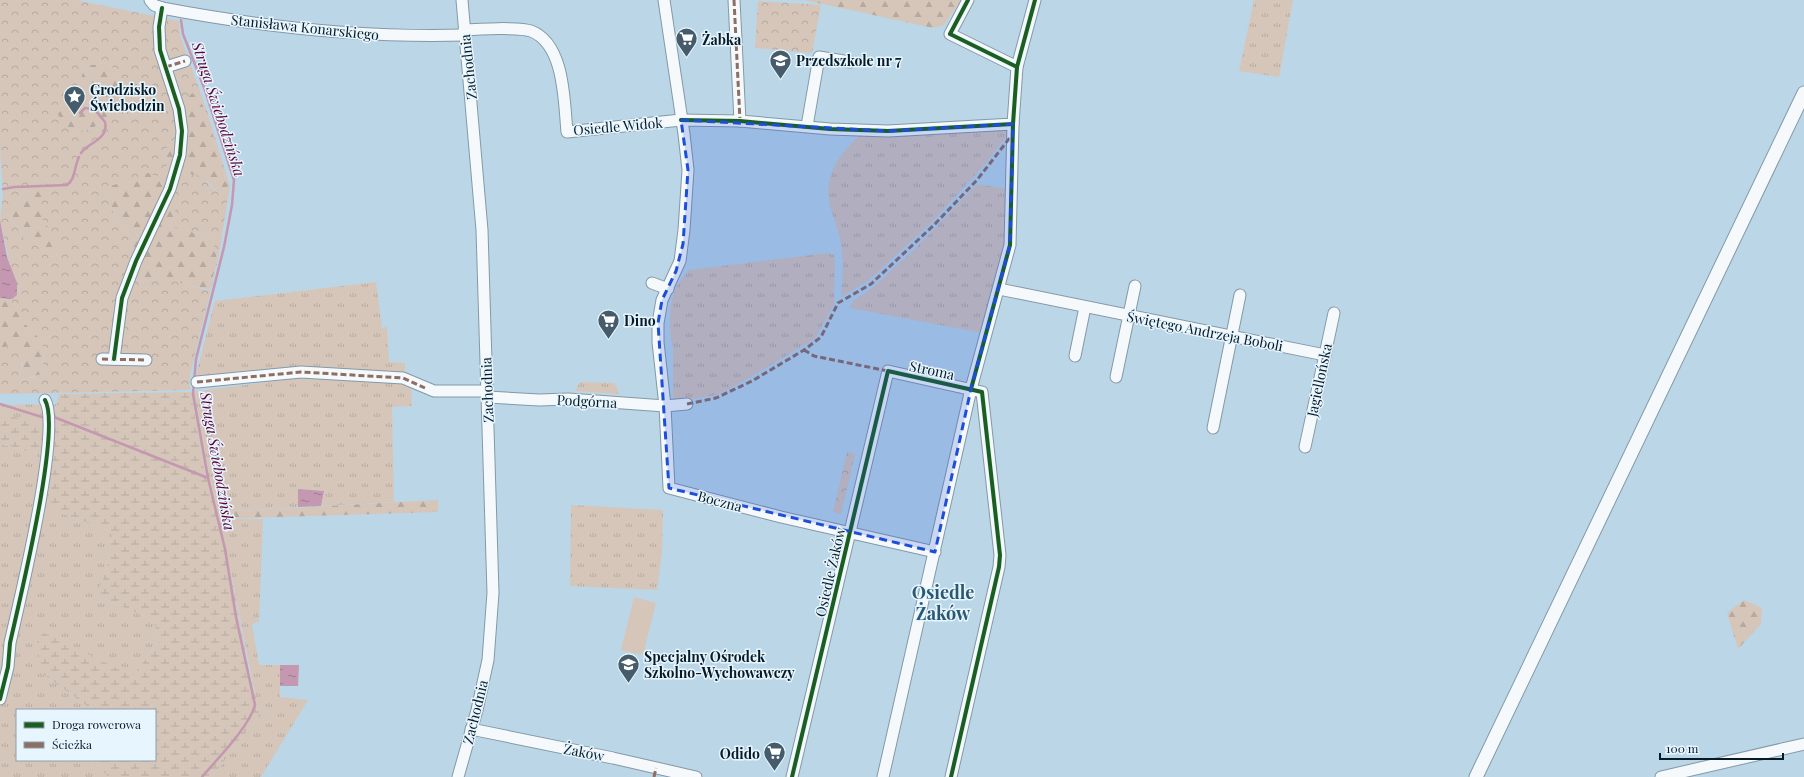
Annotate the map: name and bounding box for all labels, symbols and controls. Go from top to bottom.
street label: Stanisława Konarskiego [230,10,380,44]
supermarket icon: Żabka [673,26,699,59]
place label: Żabka [702,30,742,49]
street label: Zachodnia [455,33,481,101]
water label: Struga Świebodzińska [187,38,250,179]
school or university icon: Przedszkole nr 7 [767,47,793,80]
place label: Przedszkole nr 7 [796,51,902,70]
place label: Grodzisko Świebodzin [90,80,165,115]
place icon: Grodzisko Świebodzin [62,84,88,117]
street label: Osiedle Widok [572,113,664,139]
supermarket icon: Dino [596,307,622,340]
street label: Świętego Andrzeja Boboli [1125,307,1285,355]
place label: Dino [624,311,656,330]
street label: Jagiellońska [1302,342,1336,419]
street label: Stroma [908,356,956,384]
street label: Zachodnia [476,357,498,423]
water label: Struga Świebodzińska [196,389,240,532]
street label: Podgórna [556,390,618,412]
street label: Boczna [696,486,744,516]
street label: Osiedle Żaków [810,525,850,619]
district label: Osiedle Żaków [912,580,974,625]
place label: Specjalny Ośrodek Szkolno-Wychowawczy [644,647,795,682]
school or university icon: Specjalny Ośrodek Szkolno-Wychowawczy [615,651,641,684]
street label: Zachodnia [458,678,492,746]
legend [16,709,156,761]
text: Droga rowerowa [52,716,141,732]
scale bar [1660,735,1783,761]
text: Ścieżka [52,736,92,752]
street label: Żaków [562,739,606,765]
supermarket icon: Odido [762,740,788,773]
text: 100 m [1666,740,1699,756]
place label: Odido [720,744,760,763]

